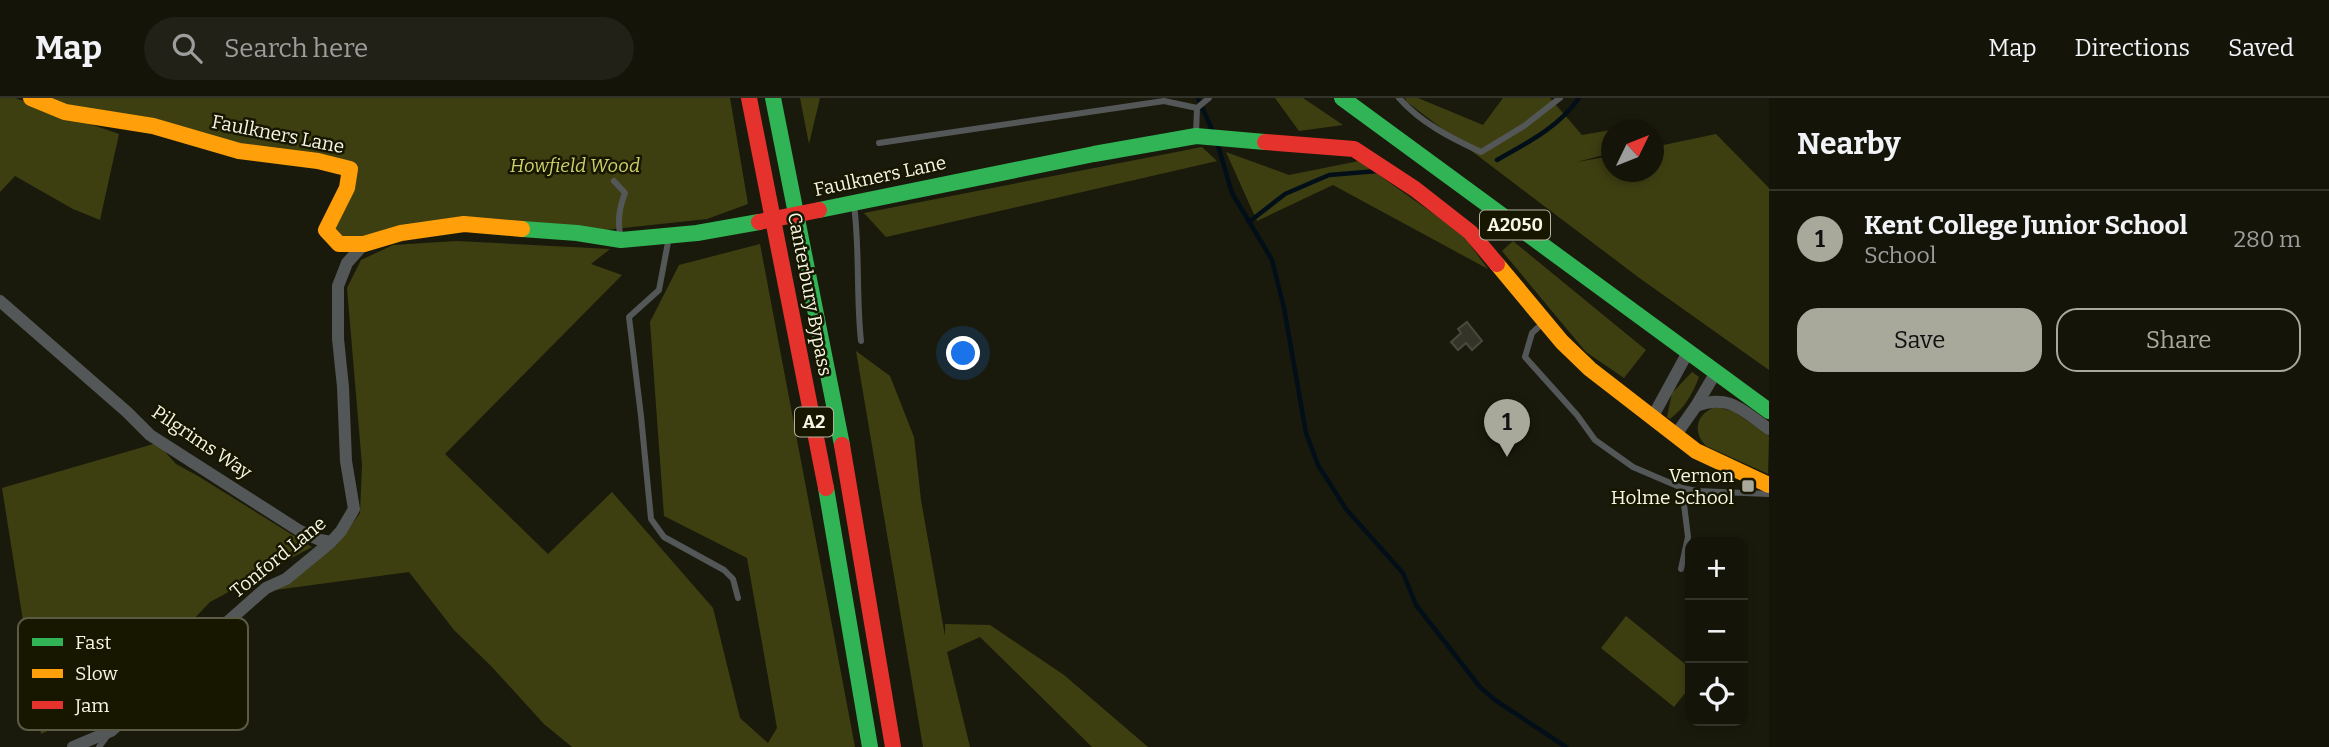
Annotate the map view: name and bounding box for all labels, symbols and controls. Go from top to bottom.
search box [144,17,634,80]
text: Map [35,28,102,68]
icon: search [168,29,206,67]
text: Search here [224,33,368,64]
text: Map [1988,34,2037,62]
text: Directions [2075,34,2190,62]
text: Saved [2228,34,2294,62]
street label: Faulkners Lane [210,110,346,158]
north arrow [1601,119,1664,182]
text: Nearby [1797,126,1901,162]
street label: Faulkners Lane [812,151,948,201]
park label: Howfield Wood [510,154,640,177]
street label: Canterbury Bypass [783,210,837,378]
road number: A2050 [1480,210,1550,240]
text: Kent College Junior School [1864,210,2188,241]
text: 1 [1815,225,1825,253]
text: 280 m [2233,225,2301,253]
text: School [1864,241,1936,269]
button: Save [1797,308,2042,372]
button: Share [2056,308,2301,372]
your location [946,336,980,370]
pin: 1 [1484,399,1530,457]
street label: Pilgrims Way [148,400,257,484]
road number: A2 [795,408,833,436]
place label: Vernon Holme School [1611,464,1734,509]
marker: Vernon Holme School [1740,478,1756,494]
street label: Tonford Lane [225,511,331,603]
map controls [1685,537,1748,726]
button: + [1685,537,1748,600]
button: − [1685,600,1748,663]
legend [18,618,248,730]
text: Fast [75,631,112,654]
text: Slow [75,662,118,685]
button: locate [1685,663,1748,726]
text: Jam [74,694,109,717]

